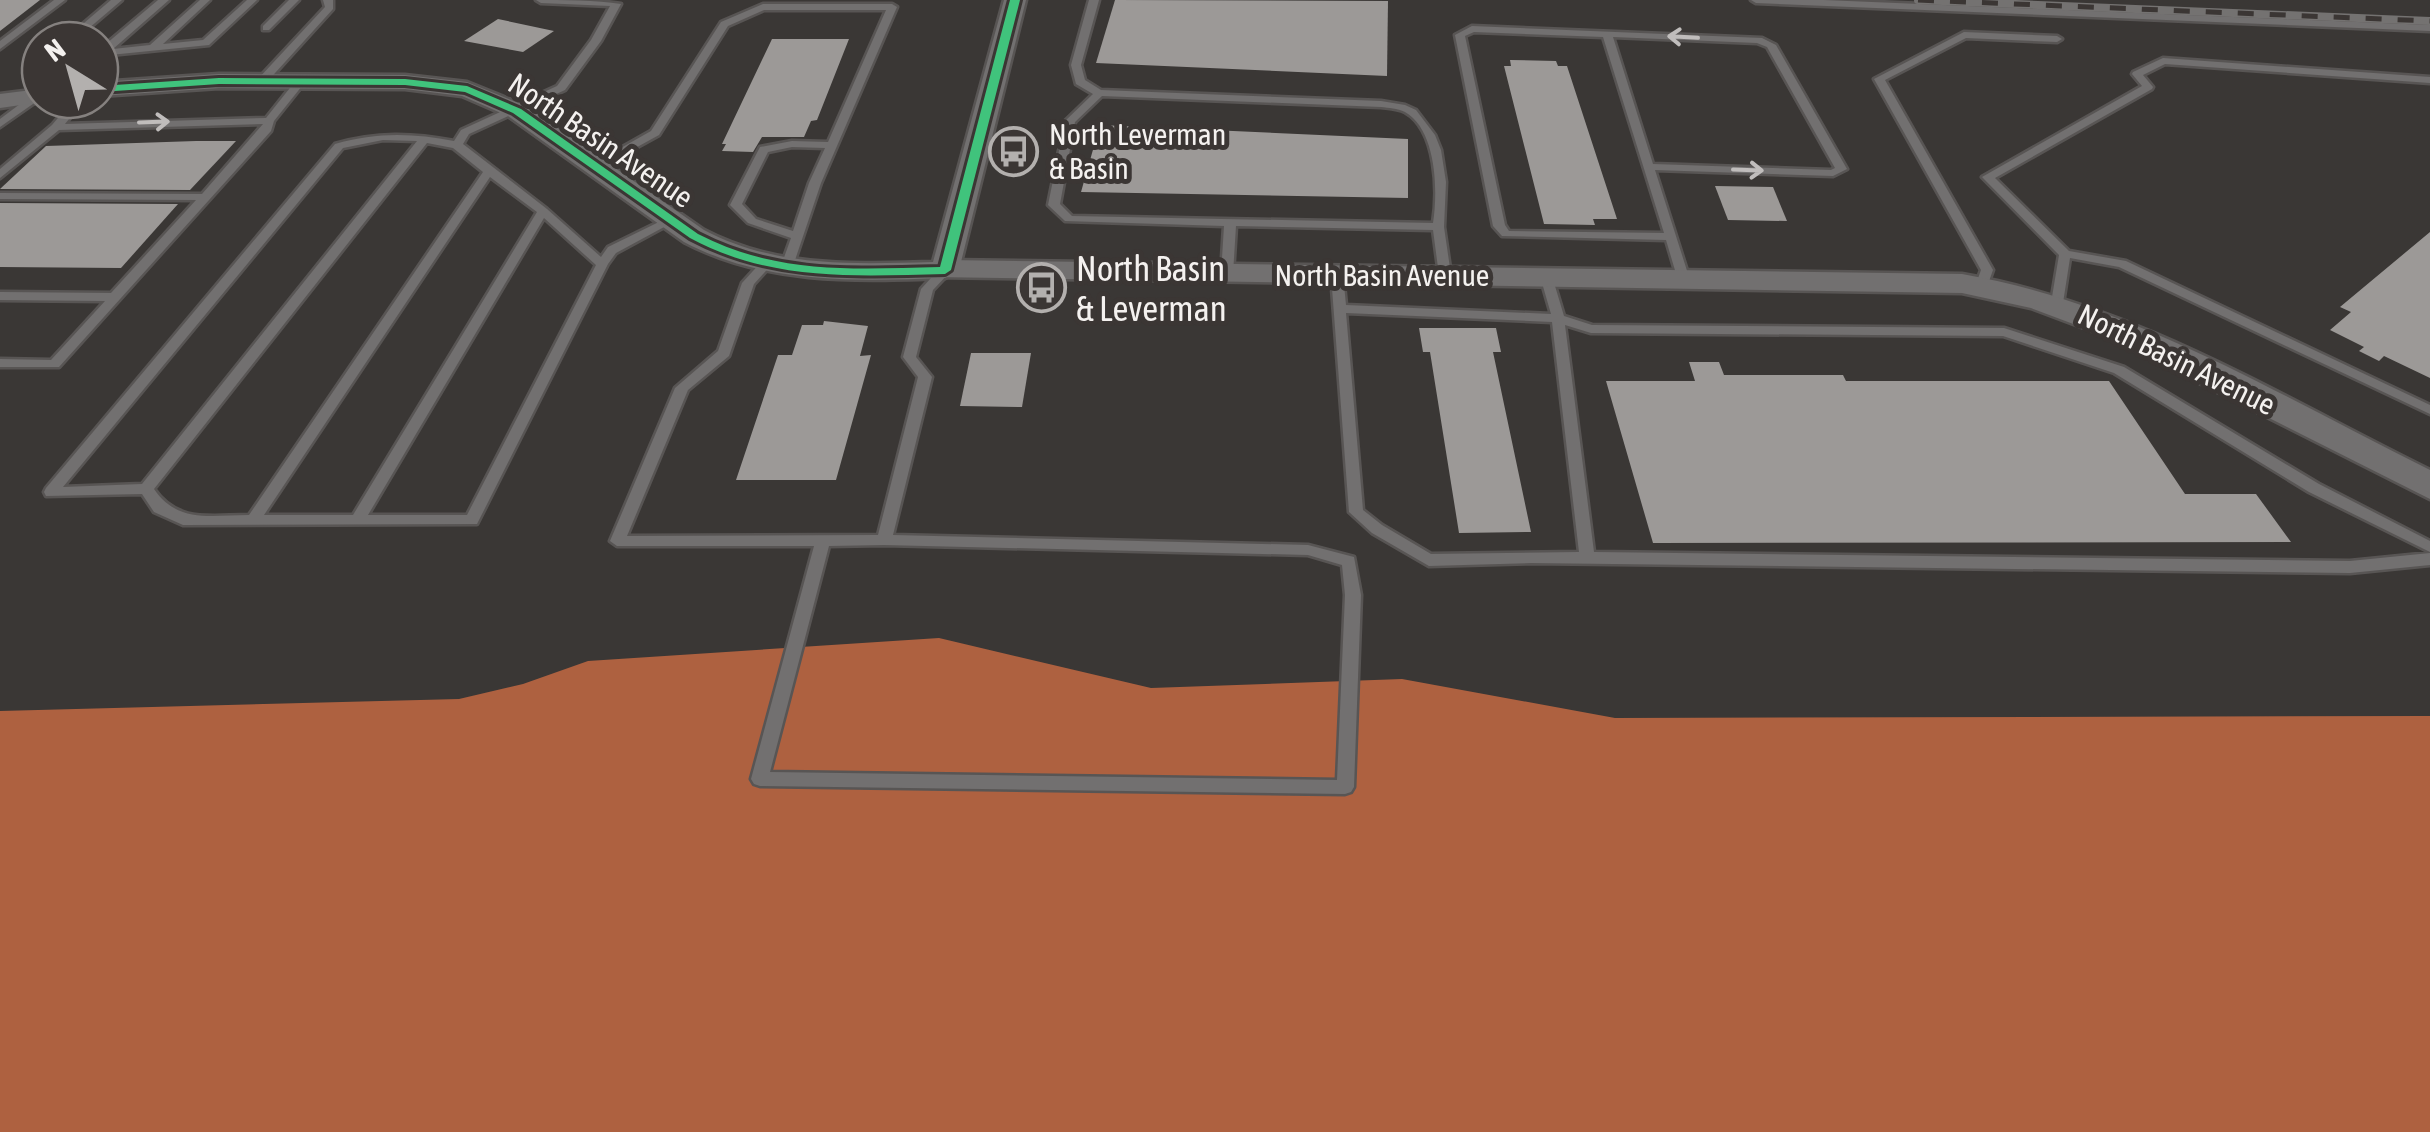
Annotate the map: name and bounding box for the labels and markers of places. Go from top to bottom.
place label: North Leverman & Basin [1049,117,1226,185]
bus stop icon: North Leverman & Basin [988,125,1040,177]
place label: North Basin & Leverman [1076,248,1227,328]
bus stop icon: North Basin & Leverman [1015,262,1067,314]

